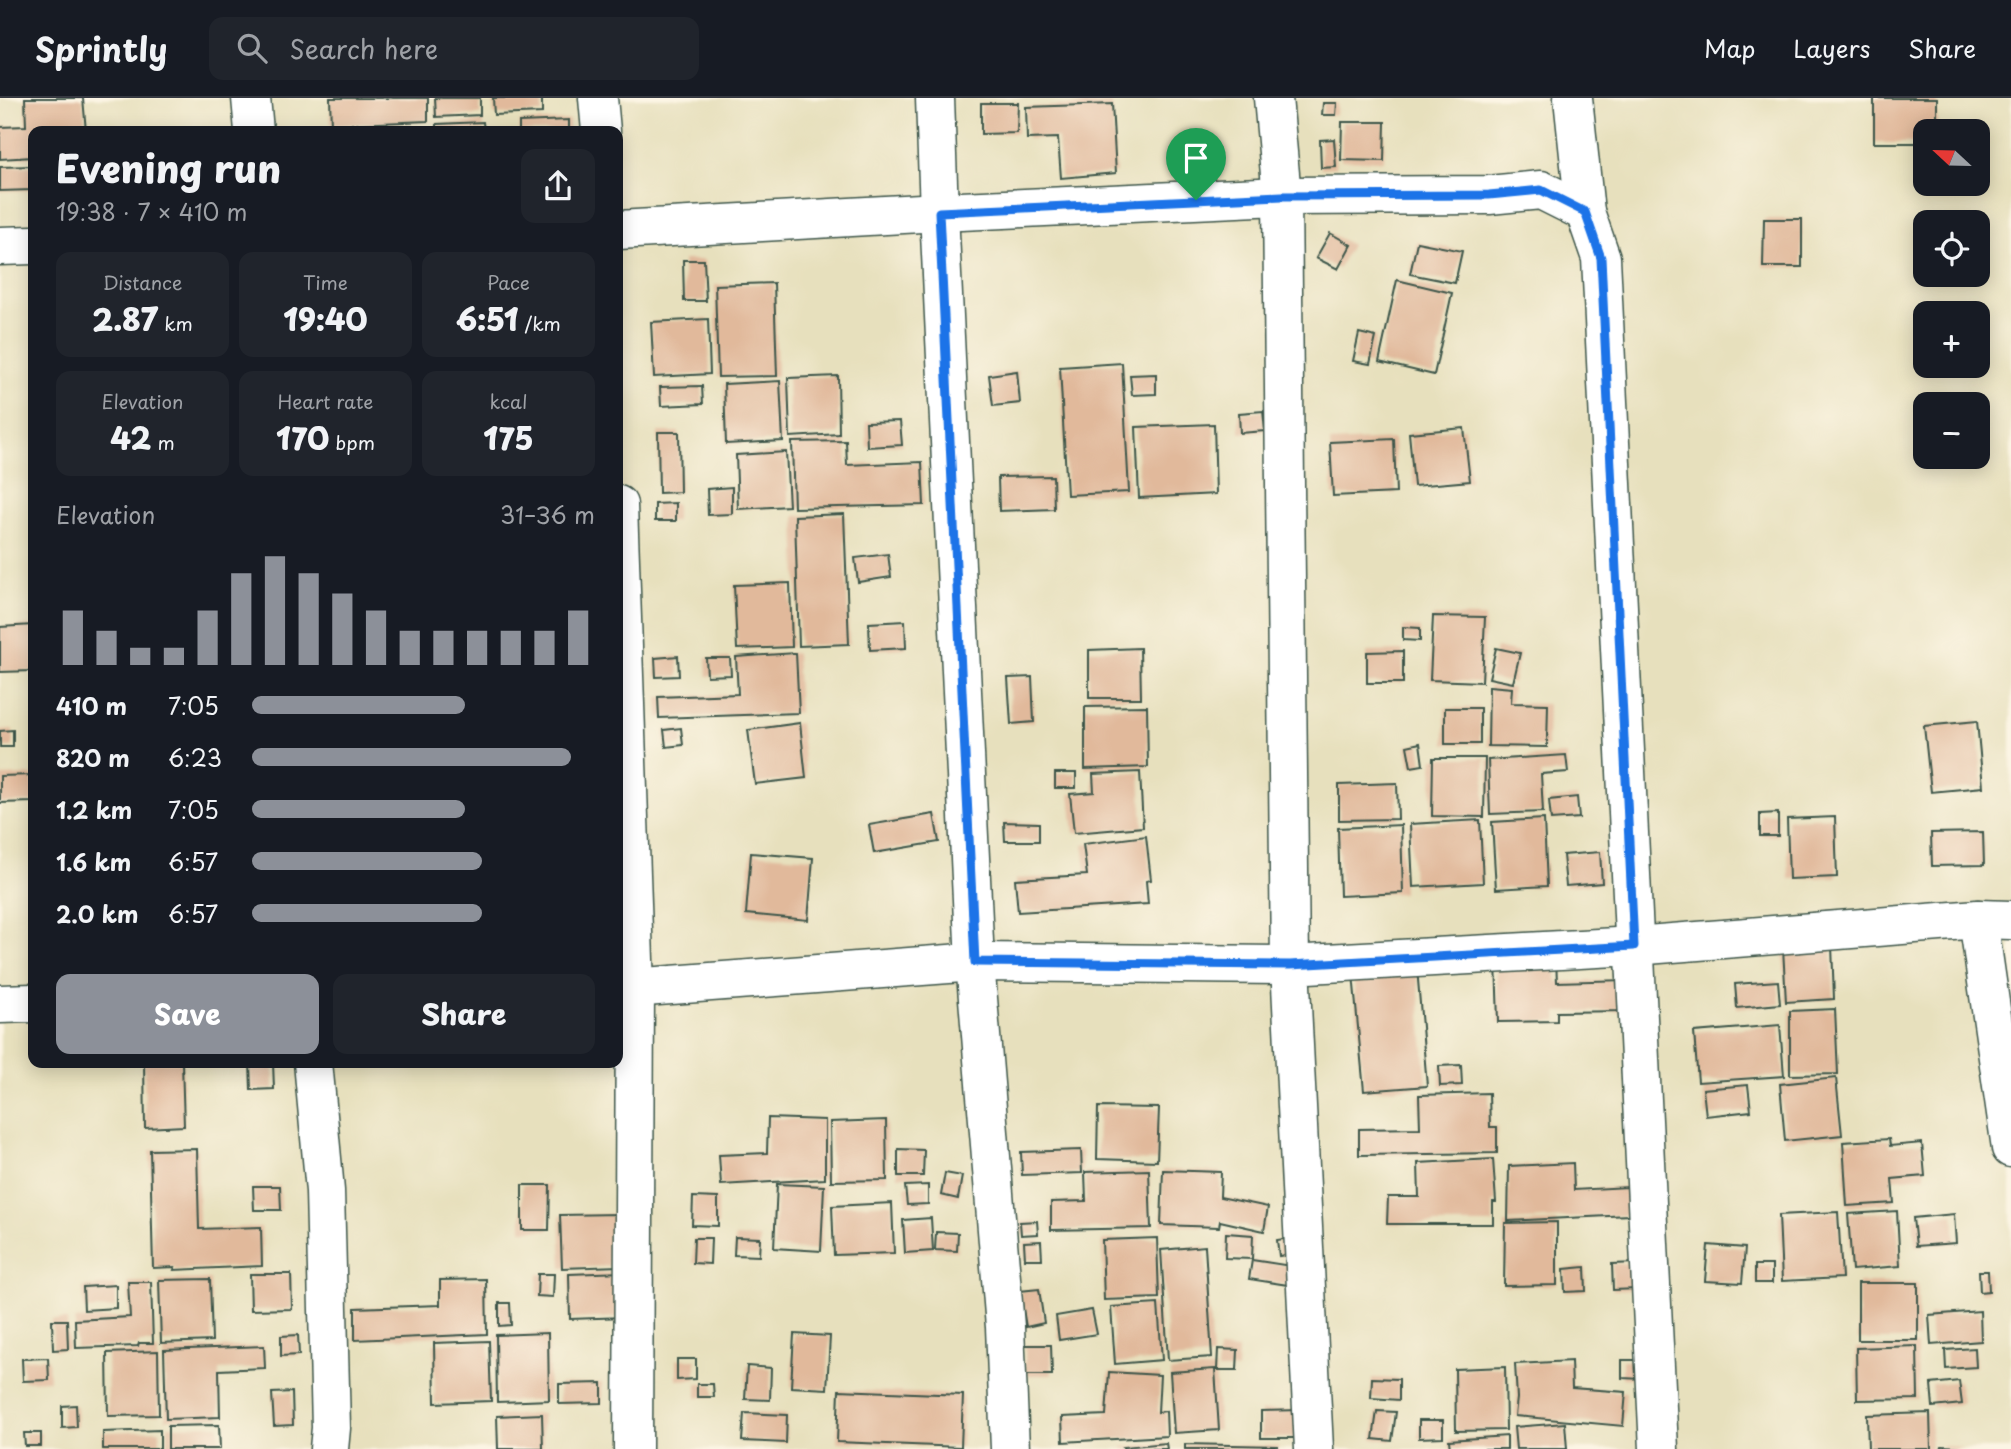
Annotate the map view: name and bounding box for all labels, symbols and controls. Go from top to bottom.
search box [209,17,699,80]
text: Sprintly [35,23,167,73]
icon: search [233,29,271,67]
text: Search here [289,29,438,68]
text: Map [1704,30,1755,66]
text: Layers [1793,30,1870,66]
text: Share [1908,30,1976,66]
north arrow [1913,119,1990,196]
map controls [1913,119,1990,469]
pin [1166,128,1226,200]
text: Evening run [56,139,281,196]
icon: arrive [1177,139,1215,177]
button: share [521,149,595,223]
text: 19:38 · 7 × 410 m [56,194,247,229]
button: locate [1913,210,1990,287]
text: Distance [103,268,182,296]
text: Time [303,268,348,296]
text: Pace [487,268,530,296]
text: 2.87 [92,296,158,341]
text: 19:40 [283,296,368,341]
text: 6:51 [456,296,518,341]
button: + [1913,301,1990,378]
text: km [158,309,193,337]
text: /km [518,309,561,337]
text: Elevation [102,387,183,415]
text: Heart rate [278,387,373,415]
text: kcal [490,387,527,415]
button: − [1913,392,1990,469]
text: 42 [110,415,151,460]
text: 170 [276,415,329,460]
text: 175 [483,415,534,460]
text: m [151,428,175,456]
text: bpm [329,428,375,456]
text: Elevation [56,497,155,532]
text: 31–36 m [500,497,595,532]
text: 410 m [56,688,127,723]
text: 7:05 [168,688,219,723]
text: 820 m [56,740,130,775]
text: 6:23 [168,740,222,775]
text: 1.2 km [56,792,132,827]
text: 7:05 [168,792,219,827]
text: 1.6 km [56,844,131,879]
text: 6:57 [168,844,218,879]
text: 2.0 km [56,896,138,931]
text: 6:57 [168,896,218,931]
button: Save [56,974,319,1054]
button: Share [333,974,595,1054]

